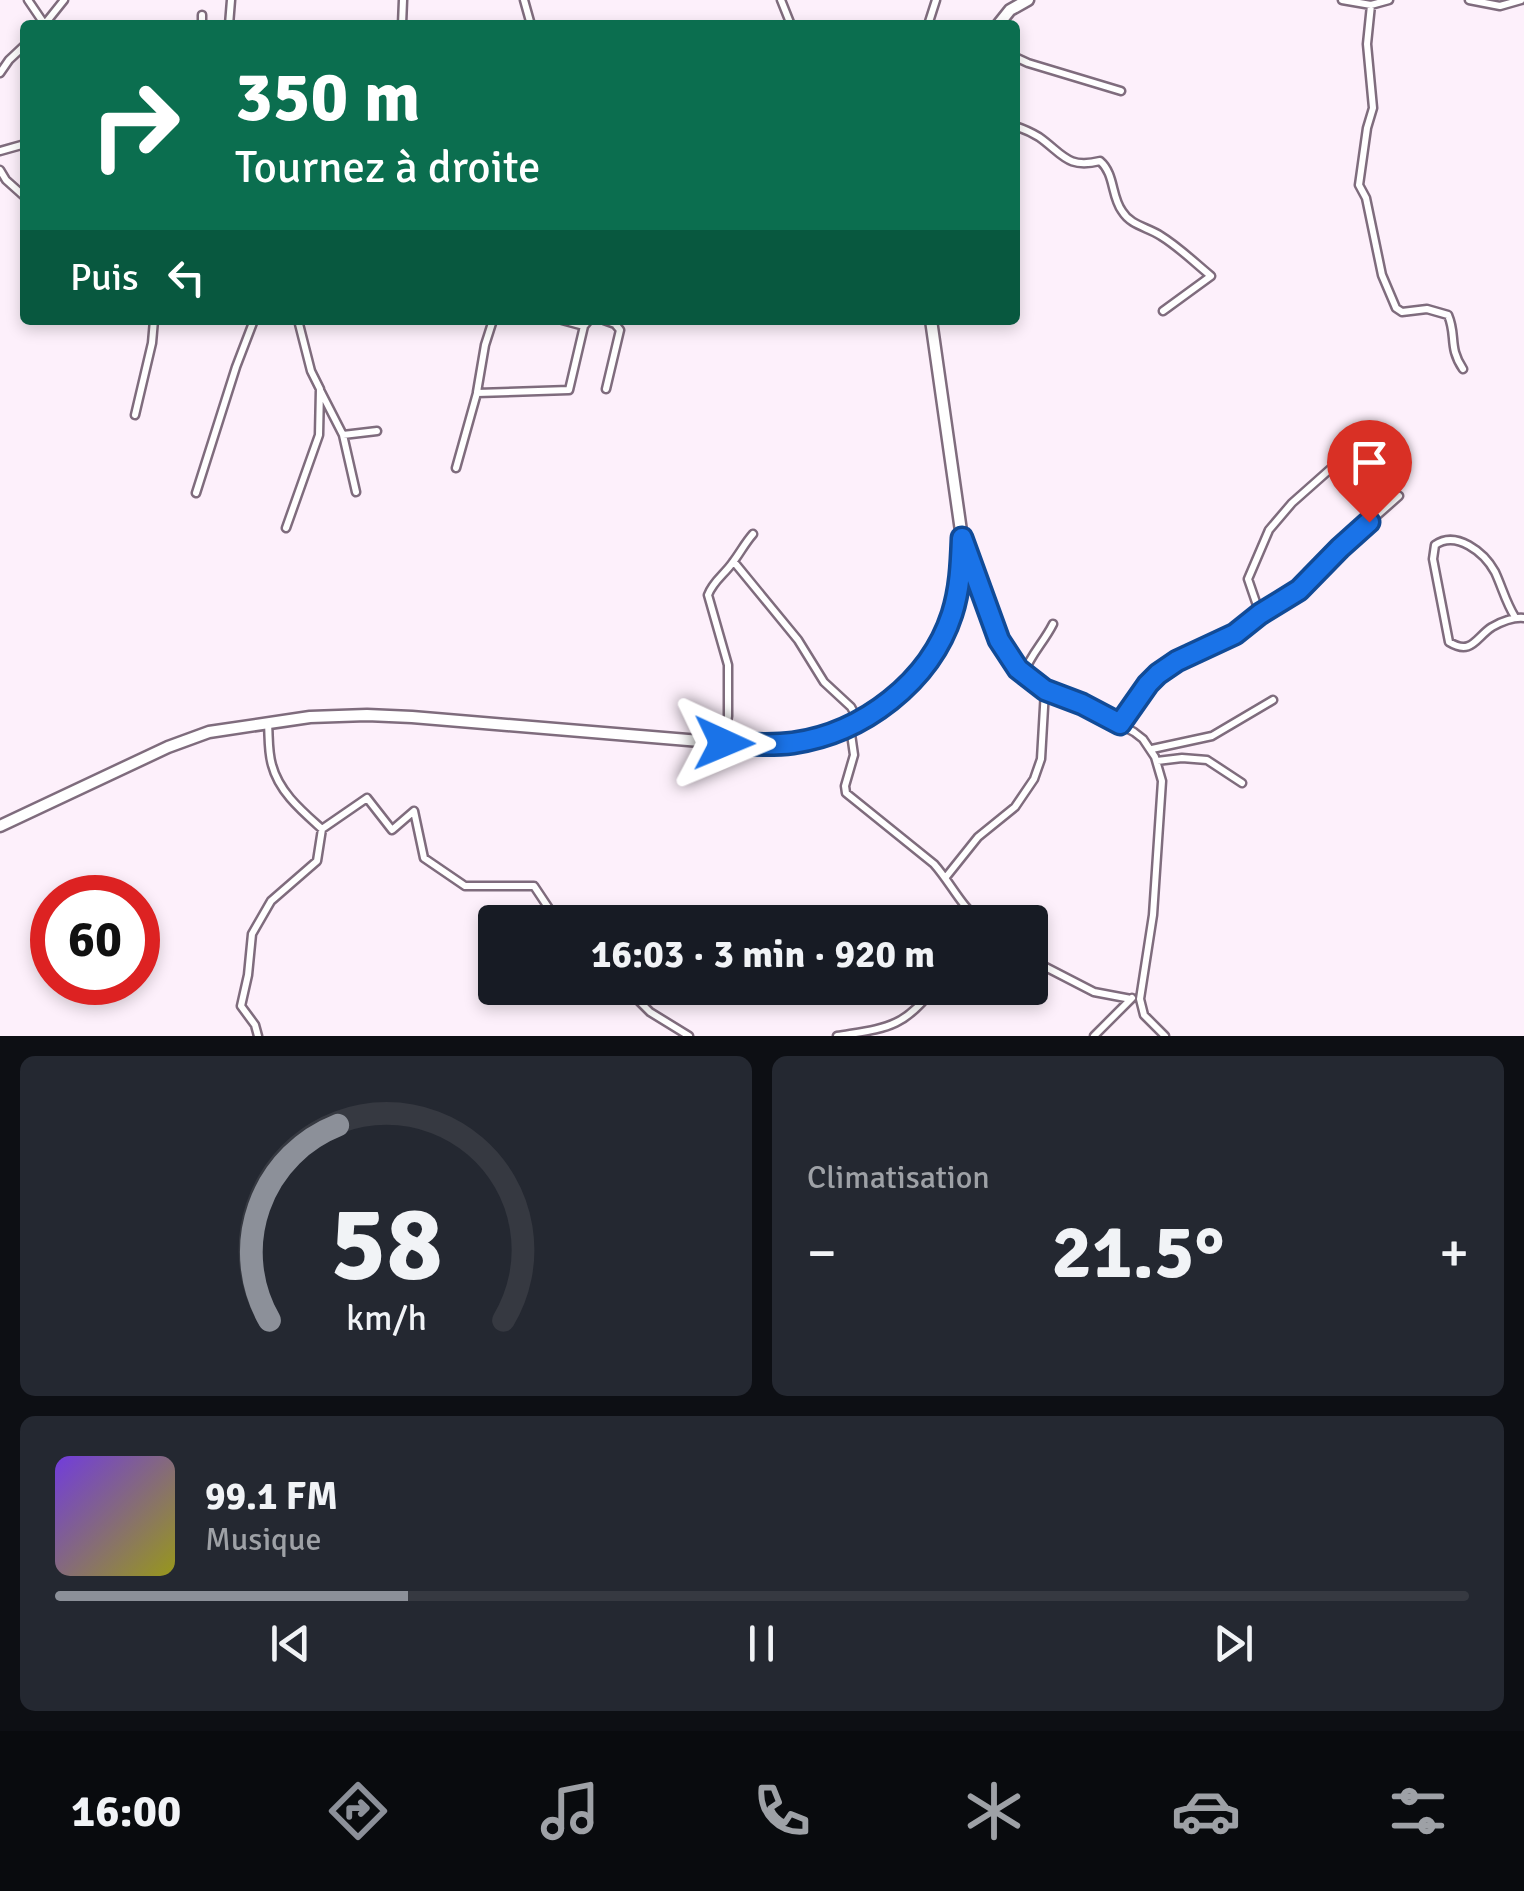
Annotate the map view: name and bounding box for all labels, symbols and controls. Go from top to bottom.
text: 350 m [235,54,420,140]
icon: right [70,60,200,190]
text: Tournez à droite [235,140,541,195]
icon: left [159,250,214,305]
text: Puis [70,254,139,301]
pin [1327,420,1412,523]
icon: arrive [1342,435,1397,490]
position arrow [672,691,776,795]
speed limit sign: 60 [30,875,160,1005]
text: 16:03 · 3 min · 920 m [591,931,935,978]
text: Climatisation [807,1158,990,1197]
text: 58 [330,1180,442,1308]
text: 21.5° [1052,1206,1225,1299]
text: − [807,1219,837,1287]
text: + [1439,1219,1469,1287]
text: km/h [346,1296,426,1340]
text: 99.1 FM [205,1473,338,1520]
text: Musique [205,1520,321,1559]
icon: previous [263,1616,318,1671]
icon: pause [734,1616,789,1671]
icon: next [1206,1616,1261,1671]
icon: directions [323,1776,393,1846]
icon: music [535,1776,605,1846]
icon: phone [747,1776,817,1846]
icon: climate [959,1776,1029,1846]
icon: car [1171,1776,1241,1846]
icon: filters [1383,1776,1453,1846]
text: 16:00 [71,1784,181,1839]

